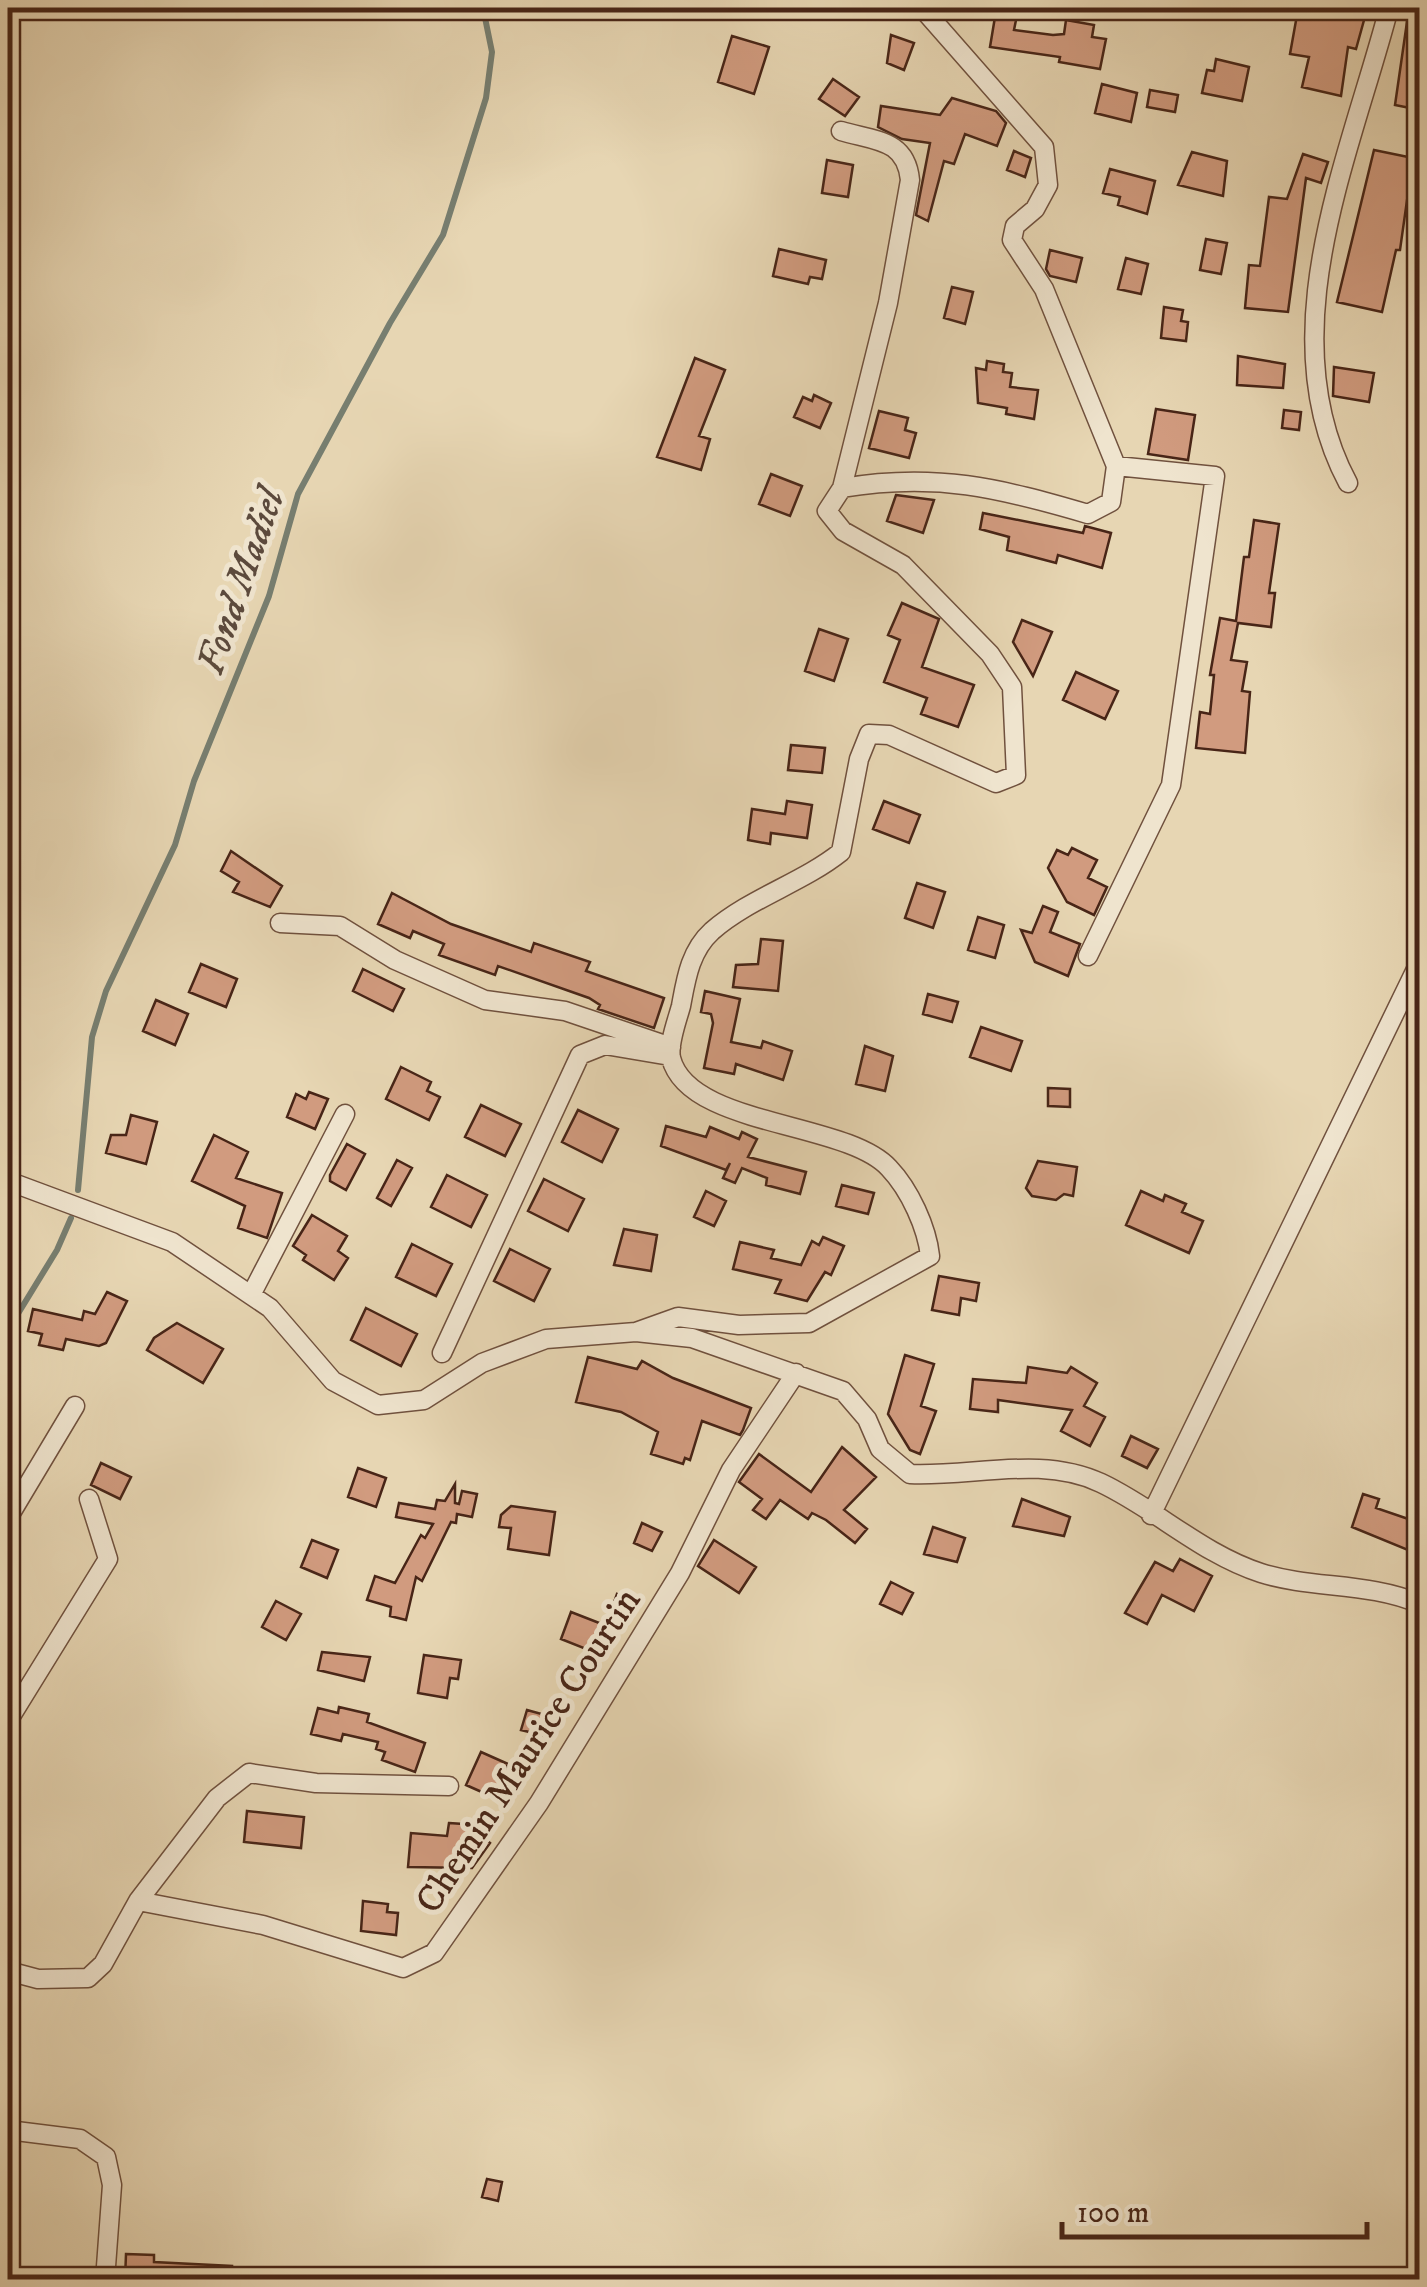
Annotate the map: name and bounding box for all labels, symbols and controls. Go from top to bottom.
water label: Fond Madiel [187,479,298,681]
street label: Chemin Maurice Courtin [405,1579,652,1923]
scale bar [1062,2177,1367,2239]
text: 100 m [1077,2195,1149,2232]

